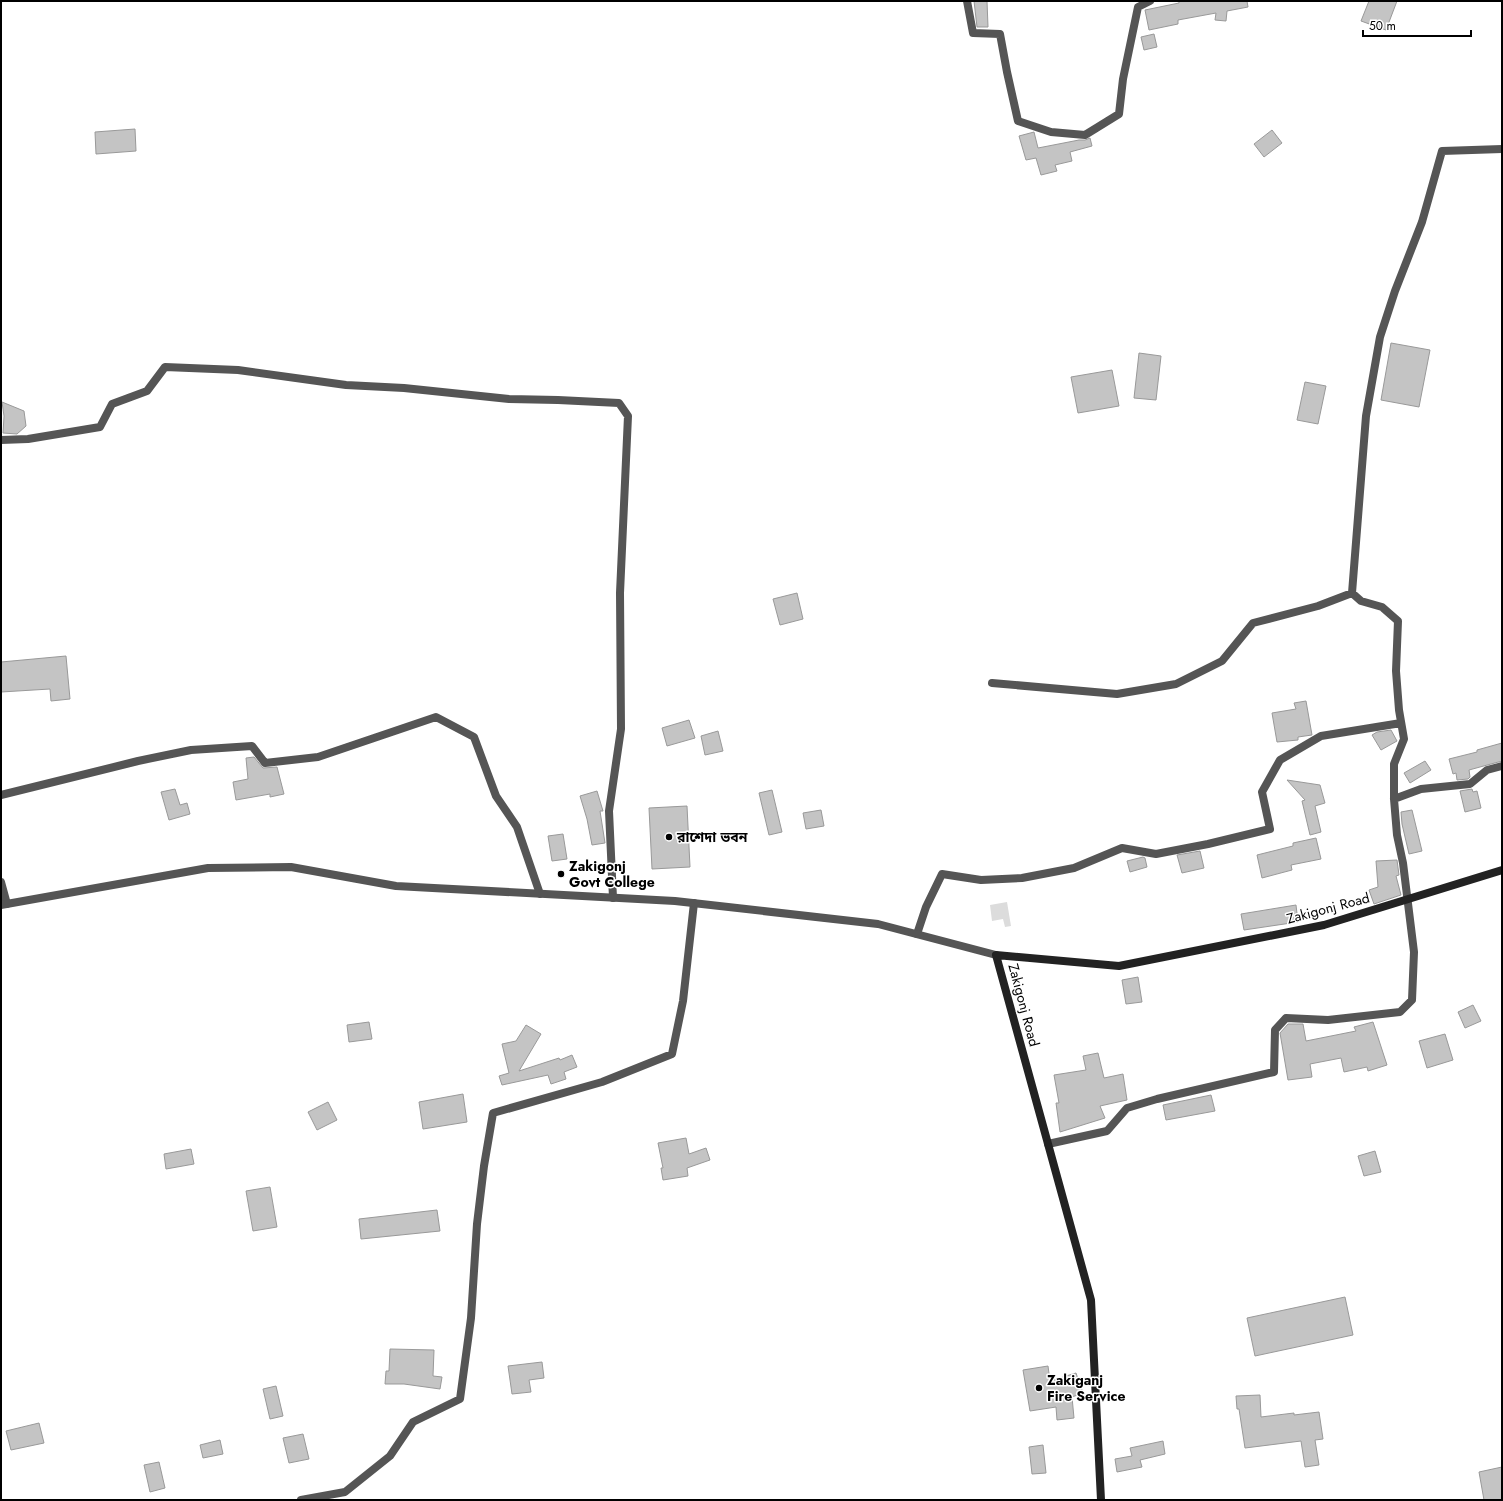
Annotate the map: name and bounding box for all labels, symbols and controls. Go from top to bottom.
scale bar [1363,12,1471,38]
text: 50 m [1369,17,1396,35]
place label: রাশেদা ভবন [676,827,748,847]
marker: রাশেদা ভবন [664,832,674,842]
place label: Zakigonj Govt College [569,856,655,892]
marker: Zakigonj Govt College [556,869,566,879]
street label: Zakigonj Road [1284,887,1372,929]
street label: Zakigonj Road [1003,961,1045,1049]
place label: Zakiganj Fire Service [1047,1370,1126,1406]
marker: Zakiganj Fire Service [1034,1383,1044,1393]

